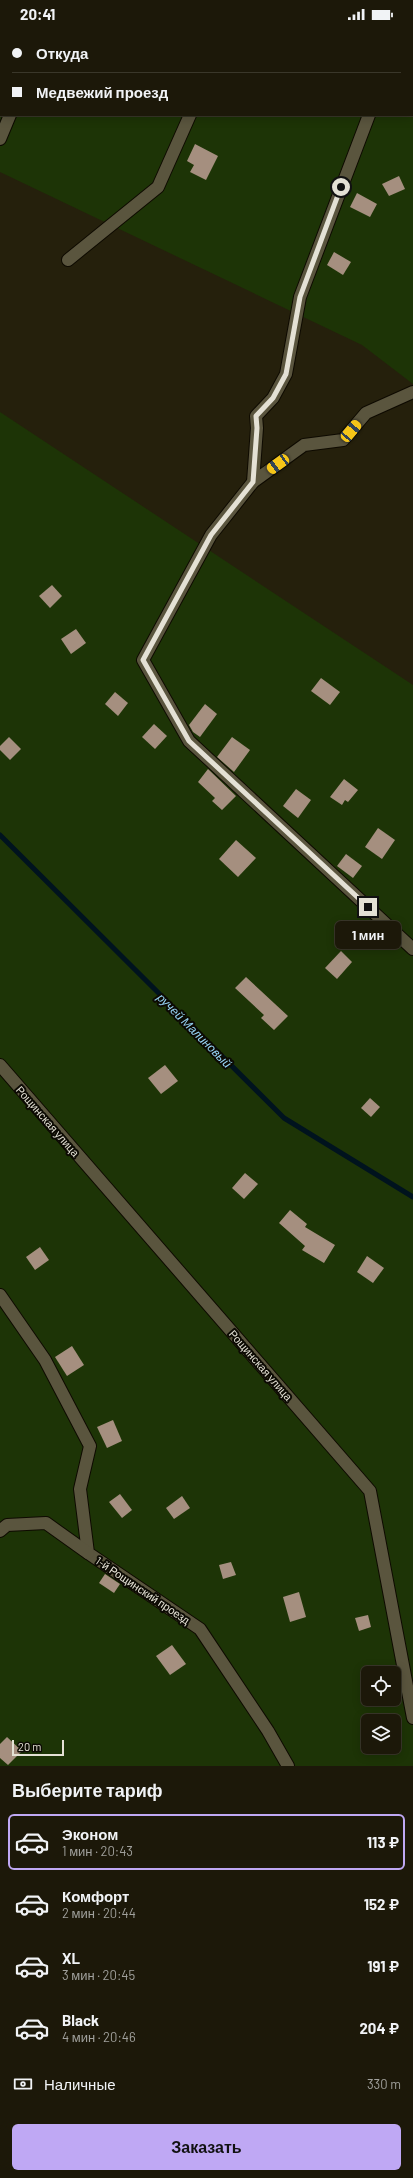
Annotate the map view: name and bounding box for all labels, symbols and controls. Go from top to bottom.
text: 20:41 [20,5,55,23]
text: Откуда [36,44,88,62]
text: Медвежий проезд [36,83,168,101]
route start [332,178,350,196]
car [339,418,363,444]
car [265,452,291,476]
route end [359,898,377,916]
callout: 1 мин [335,921,401,949]
text: 1 мин [352,927,384,943]
water label: ручей Малиновый [154,989,235,1071]
street label: Рощинская улица [14,1083,83,1160]
street label: Рощинская улица [227,1327,296,1404]
street label: 1-й Рощинский проезд [93,1554,193,1627]
map controls [361,1666,401,1754]
button: locate [361,1666,401,1706]
button: layers [361,1714,401,1754]
scale bar [12,1738,64,1757]
text: 20 m [18,1740,41,1753]
text: Выберите тариф [12,1779,163,1801]
icon: car [14,1824,50,1860]
text: Эконом [62,1825,118,1843]
text: 113 ₽ [367,1833,399,1851]
text: 1 мин · 20:43 [62,1843,133,1859]
icon: car [14,1886,50,1922]
text: Комфорт [62,1887,129,1905]
text: 152 ₽ [364,1895,399,1913]
text: 2 мин · 20:44 [62,1905,136,1921]
icon: car [14,1948,50,1984]
text: XL [62,1949,80,1967]
text: 191 ₽ [367,1957,399,1975]
text: 3 мин · 20:45 [62,1967,135,1983]
icon: car [14,2010,50,2046]
text: Black [62,2011,99,2029]
text: 204 ₽ [359,2019,399,2037]
text: 4 мин · 20:46 [62,2029,136,2045]
icon: cash [12,2073,34,2095]
text: Наличные [44,2075,116,2093]
text: 330 m [367,2076,401,2092]
button: Заказать [12,2124,401,2170]

